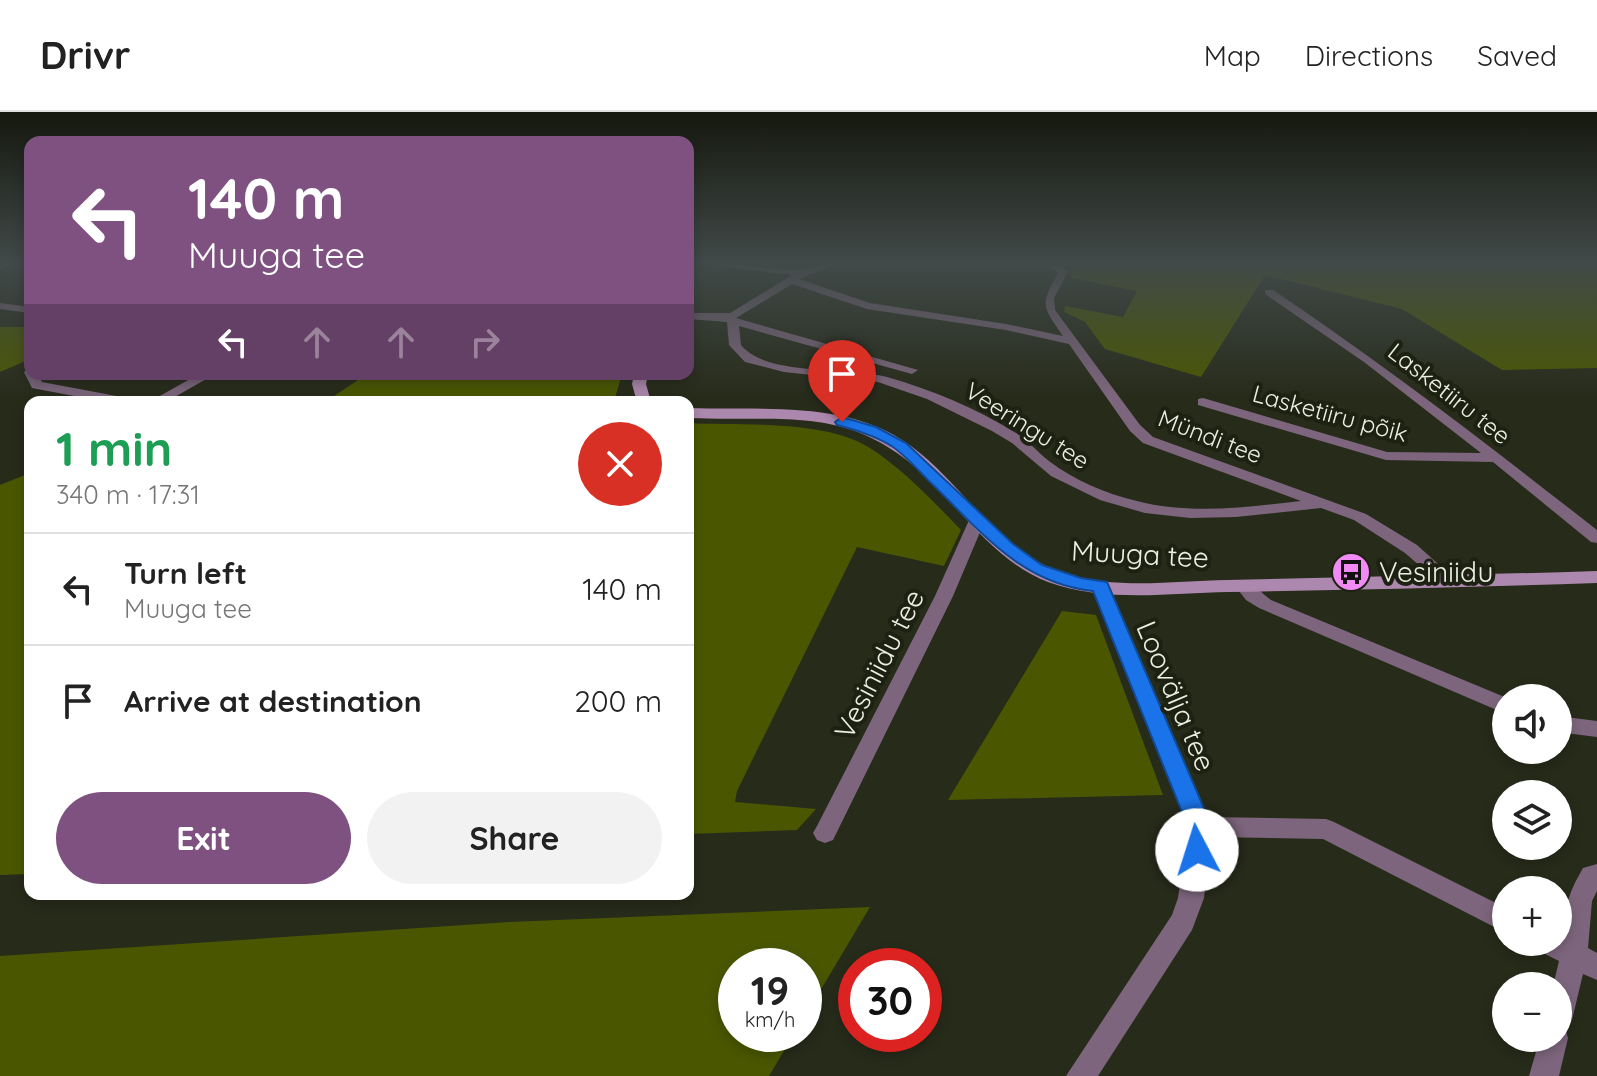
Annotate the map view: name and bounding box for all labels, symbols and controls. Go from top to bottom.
text: Drivr [40,31,130,79]
text: Map [1204,38,1261,73]
text: Directions [1305,38,1433,73]
text: Saved [1477,38,1557,73]
text: 140 m [188,163,344,233]
icon: left [56,168,160,272]
text: Muuga tee [188,232,365,277]
icon: left [211,320,255,364]
icon: ahead [295,320,339,364]
icon: ahead [379,320,423,364]
icon: right [463,320,507,364]
street label: Lasketiiru tee [1382,336,1517,450]
pin [808,340,876,422]
icon: arrive [820,352,864,396]
street label: Veeringu tee [960,375,1095,475]
street label: Lasketiiru põik [1249,378,1411,448]
street label: Mündi tee [1154,403,1266,470]
text: 1 min [56,418,172,478]
button: close [578,422,662,506]
text: 340 m · 17:31 [56,478,200,511]
street label: Muuga tee [1070,532,1210,575]
bus stop icon: Vesiniidu [1330,551,1372,593]
text: Turn left [124,554,247,592]
place label: Vesiniidu [1379,554,1493,589]
icon: left [56,567,100,611]
text: 140 m [582,570,662,608]
street label: Vesiniidu tee [826,583,931,744]
text: Muuga tee [124,592,252,625]
street label: Loovälja tee [1129,616,1224,776]
icon: arrive [56,679,100,723]
text: Arrive at destination [124,682,422,720]
text: 200 m [574,682,662,720]
map controls [1492,684,1572,1052]
button: sound [1492,684,1572,764]
button: layers [1492,780,1572,860]
button: Exit [56,792,351,884]
button: Share [367,792,662,884]
position arrow [1155,808,1239,892]
button: + [1492,876,1572,956]
speed limit sign: 30 [838,948,942,1052]
text: 19 [751,965,789,1015]
button: − [1492,972,1572,1052]
text: km/h [745,1007,795,1032]

